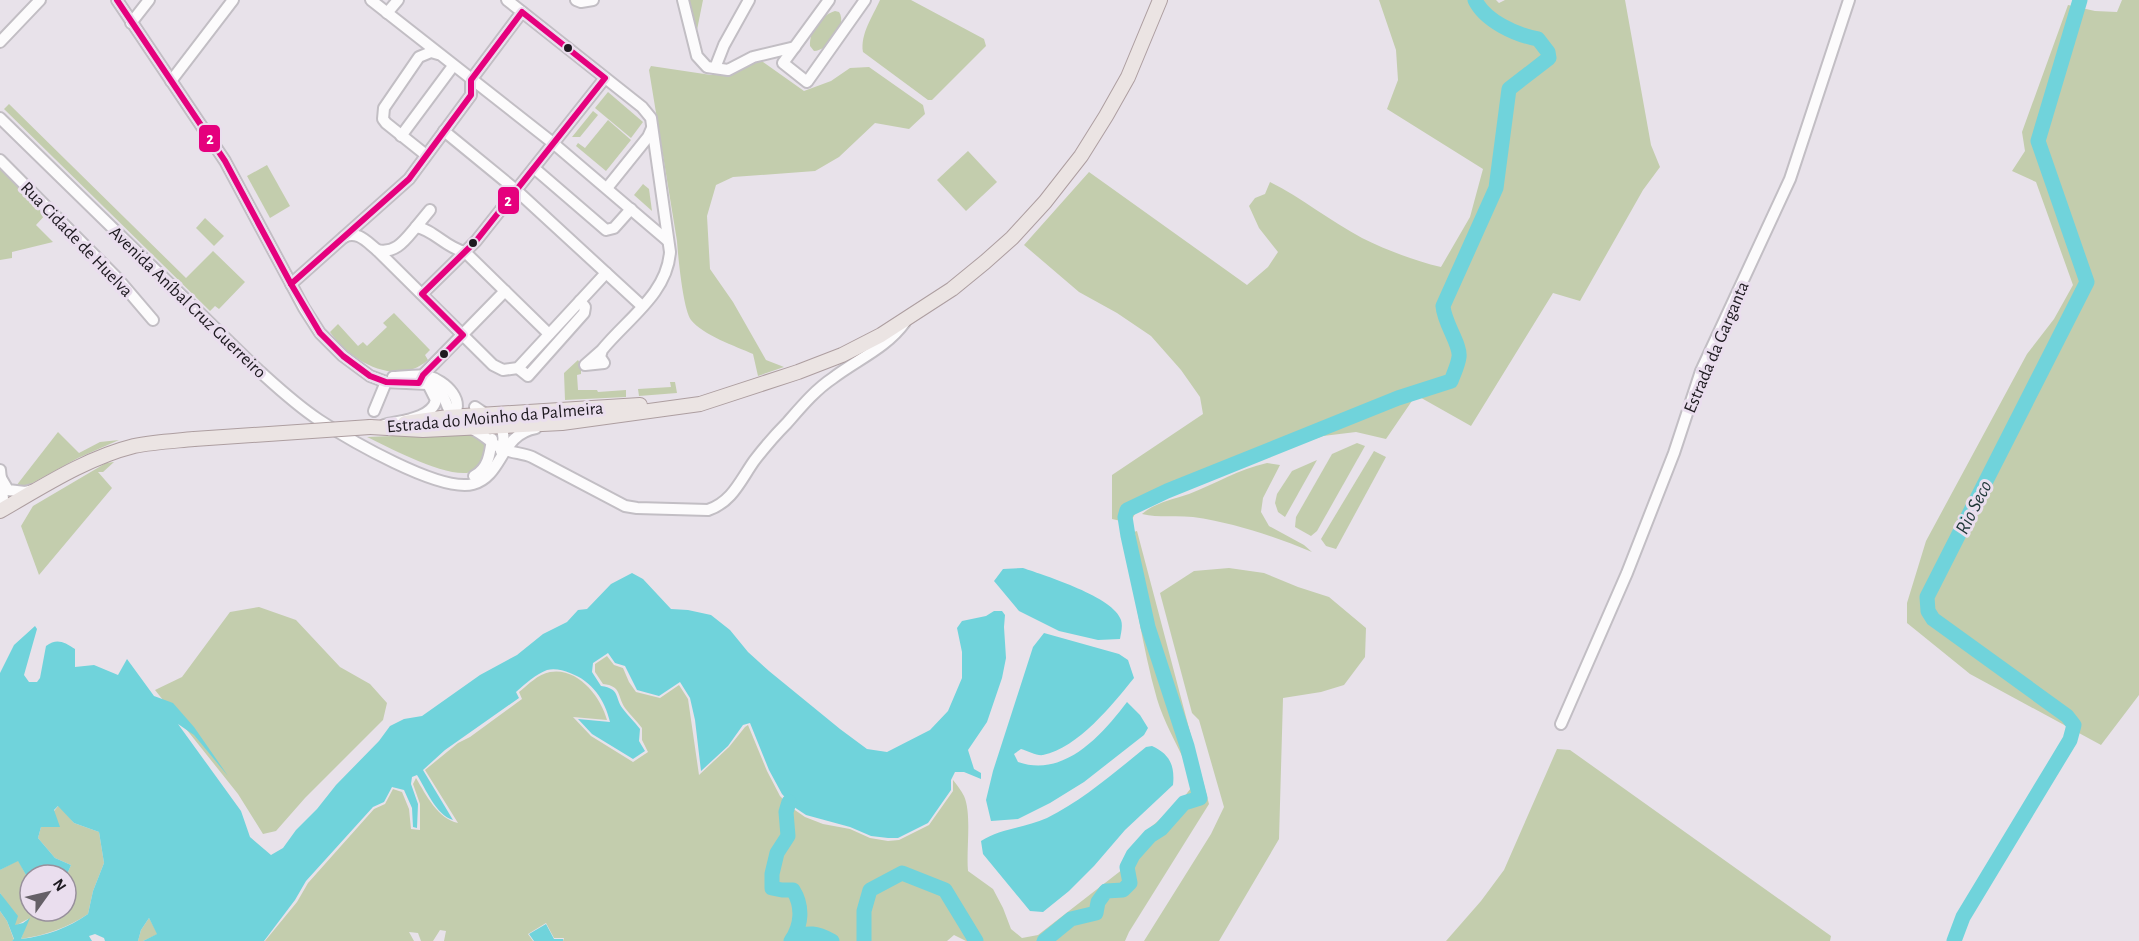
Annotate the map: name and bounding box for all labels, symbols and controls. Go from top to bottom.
unlabelled marker [562,42,574,54]
line badge: 2 [198,124,221,153]
text: 2 [206,131,214,147]
street label: Rua Cidade de Huelva [17,179,136,301]
line badge: 2 [497,186,520,215]
text: 2 [504,193,512,209]
street label: Avenida Aníbal Cruz Guerreiro [106,223,269,382]
unlabelled marker [467,237,479,249]
street label: Estrada da Garganta [1681,279,1753,416]
unlabelled marker [438,348,450,360]
street label: Estrada do Moinho da Palmeira [386,400,604,436]
water label: Rio Seco [1952,477,1996,537]
north arrow [18,863,78,923]
text: N [50,876,69,894]

